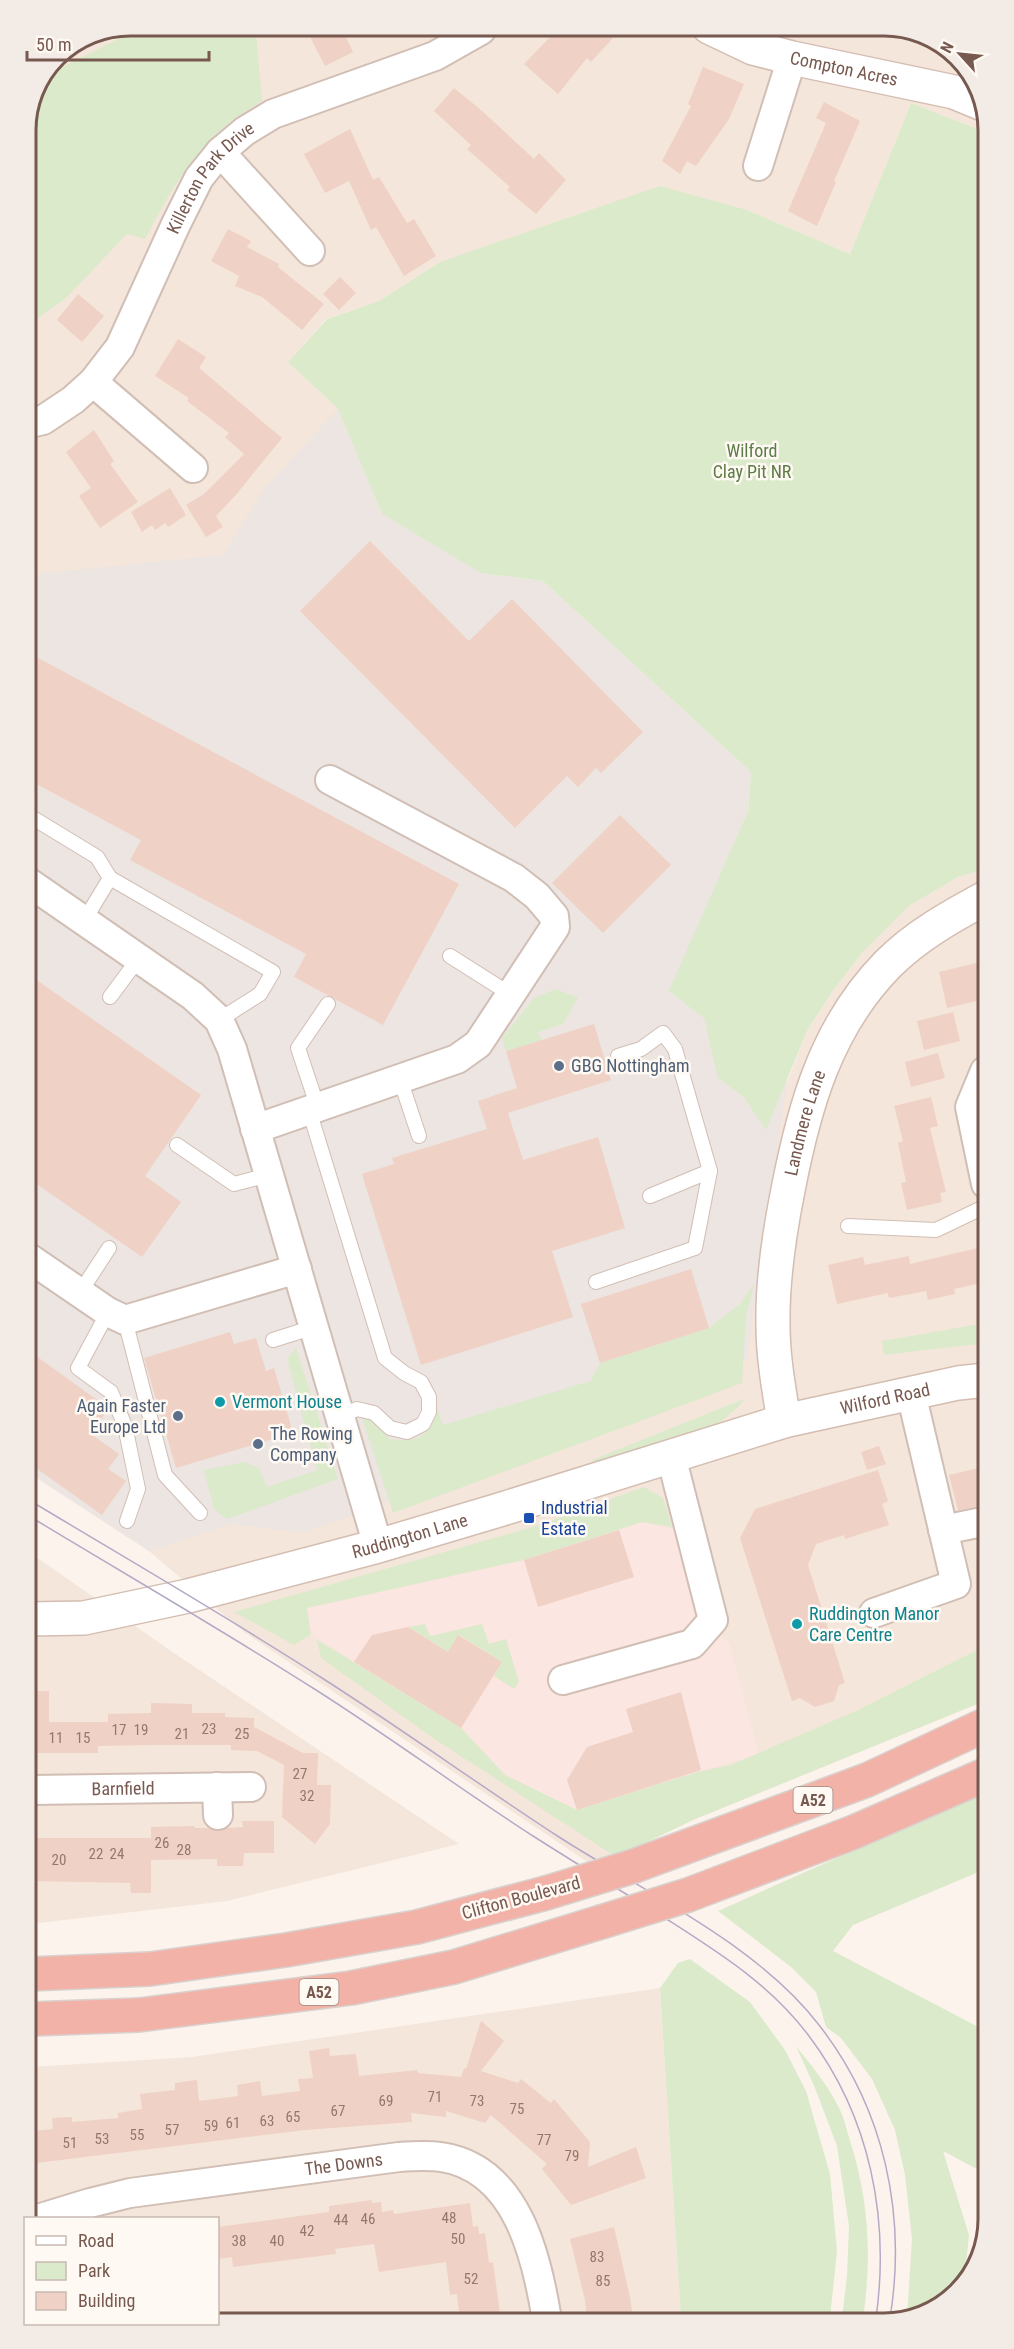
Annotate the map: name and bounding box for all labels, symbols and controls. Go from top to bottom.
scale bar [27,24,208,62]
north arrow [930,24,990,84]
text: 50 m [36,34,71,55]
text: N [936,39,958,56]
street label: Compton Acres [788,47,900,90]
street label: Killerton Park Drive [162,117,258,237]
park label: Wilford Clay Pit NR [713,440,792,482]
place label: GBG Nottingham [571,1055,690,1076]
marker: GBG Nottingham [552,1059,566,1073]
street label: Landmere Lane [780,1067,830,1178]
street label: Wilford Road [838,1378,932,1418]
place label: Vermont House [232,1391,342,1412]
place label: Again Faster Europe Ltd [77,1395,167,1437]
marker: Vermont House [213,1395,227,1409]
marker: Again Faster Europe Ltd [171,1409,185,1423]
place label: The Rowing Company [270,1423,353,1465]
marker: The Rowing Company [251,1437,265,1451]
place label: Industrial Estate [541,1497,608,1539]
street label: Ruddington Lane [350,1509,470,1562]
marker: Industrial Estate [522,1511,536,1525]
place label: Ruddington Manor Care Centre [809,1603,940,1645]
marker: Ruddington Manor Care Centre [790,1617,804,1631]
house number: 23 [202,1720,216,1738]
house number: 17 [112,1721,126,1739]
house number: 19 [134,1721,148,1739]
house number: 21 [175,1725,189,1743]
house number: 25 [235,1725,249,1743]
house number: 11 [49,1729,63,1747]
house number: 15 [76,1729,90,1747]
house number: 27 [293,1765,307,1783]
street label: Barnfield [91,1777,155,1799]
house number: 32 [300,1787,314,1805]
road number: A52 [794,1787,832,1813]
house number: 26 [155,1834,169,1852]
house number: 28 [177,1841,191,1859]
house number: 22 [89,1845,103,1863]
house number: 24 [110,1845,124,1863]
house number: 20 [52,1851,66,1869]
street label: Clifton Boulevard [459,1872,582,1923]
road number: A52 [300,1979,338,2005]
house number: 71 [428,2088,442,2106]
house number: 69 [379,2092,393,2110]
house number: 73 [470,2092,484,2110]
house number: 75 [510,2100,524,2118]
house number: 67 [331,2102,345,2120]
house number: 65 [286,2108,300,2126]
house number: 63 [260,2112,274,2130]
house number: 61 [226,2114,240,2132]
house number: 59 [204,2117,218,2135]
house number: 57 [165,2121,179,2139]
house number: 55 [130,2126,144,2144]
house number: 53 [95,2130,109,2148]
house number: 77 [537,2131,551,2149]
house number: 51 [63,2134,77,2152]
house number: 79 [565,2147,579,2165]
street label: The Downs [303,2148,384,2180]
house number: 48 [442,2209,456,2227]
house number: 46 [361,2210,375,2228]
house number: 44 [334,2211,348,2229]
legend [24,2217,219,2325]
house number: 42 [300,2222,314,2240]
text: Road [78,2230,114,2251]
house number: 50 [451,2230,465,2248]
house number: 38 [232,2232,246,2250]
house number: 40 [270,2232,284,2250]
house number: 83 [590,2248,604,2266]
text: Park [78,2260,110,2281]
house number: 52 [464,2270,478,2288]
house number: 85 [596,2272,610,2290]
text: Building [78,2290,135,2311]

